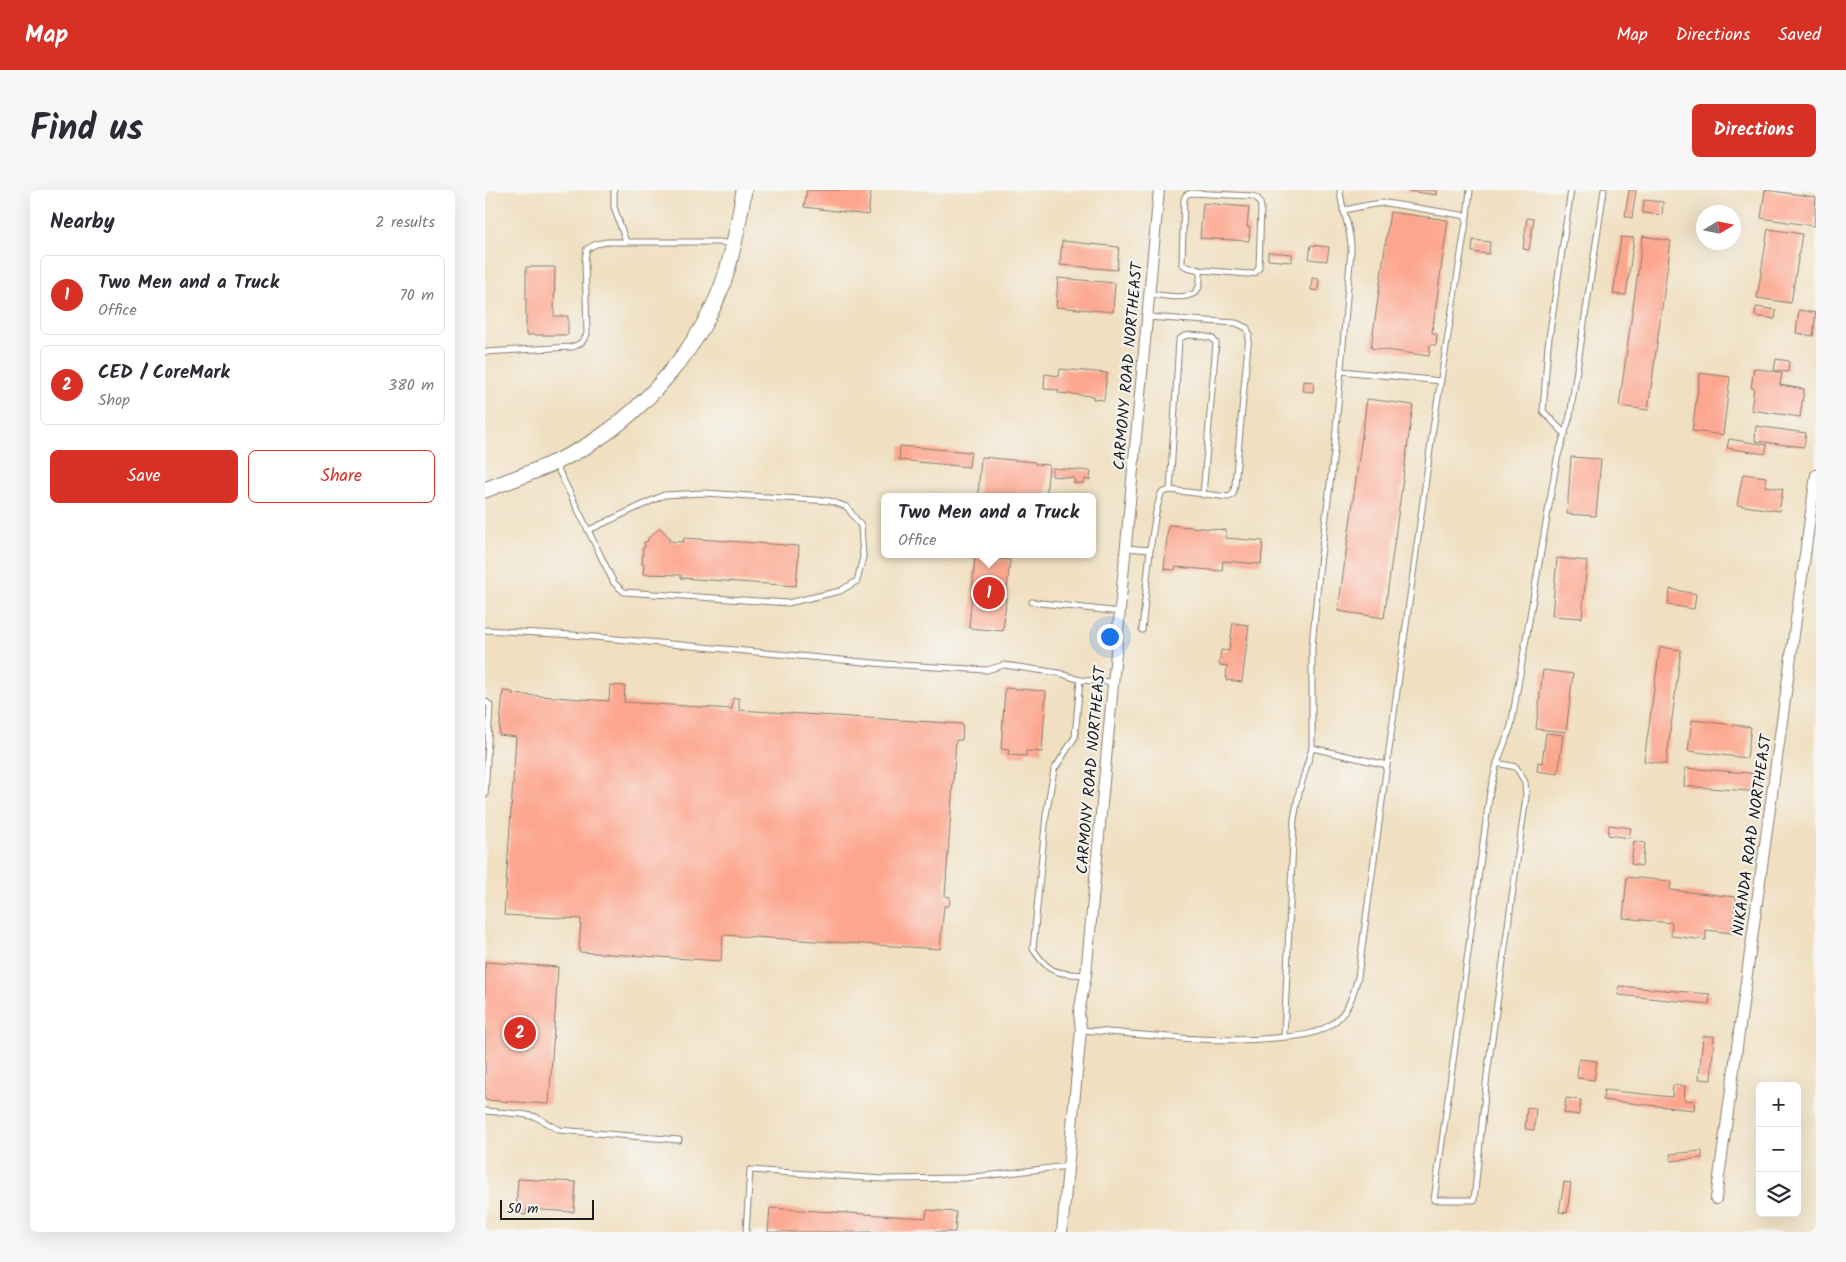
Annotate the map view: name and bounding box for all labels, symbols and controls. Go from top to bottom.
text: Map [25,16,68,55]
text: Map [1616,21,1648,50]
text: Directions [1676,21,1750,50]
text: Saved [1778,21,1821,50]
text: Find us [30,102,143,158]
button: Directions [1692,104,1816,157]
north arrow [1696,205,1741,250]
text: Nearby [50,206,115,239]
text: 2 results [375,210,435,235]
street label: CARMONY ROAD NORTHEAST [1107,260,1150,471]
text: Two Men and a Truck [98,268,279,298]
text: 1 [65,283,69,308]
text: 70 m [399,283,434,308]
text: Office [98,298,137,323]
text: CED / CoreMark [98,358,230,388]
text: 2 [62,373,72,398]
text: 380 m [388,373,434,398]
text: Shop [98,388,130,413]
button: Save [50,450,238,503]
button: Share [248,450,435,503]
popup [881,493,1096,558]
text: Two Men and a Truck [898,498,1079,528]
text: Office [898,528,937,553]
pin: 1 [973,574,1005,612]
your location [1097,624,1123,650]
street label: CARMONY ROAD NORTHEAST [1070,664,1113,875]
street label: NIKANDA ROAD NORTHEAST [1726,731,1779,938]
pin: 2 [504,1014,536,1052]
map controls [1756,1082,1801,1217]
button: + [1756,1082,1801,1127]
button: − [1756,1127,1801,1172]
button: layers [1756,1172,1801,1217]
scale bar [500,1197,594,1220]
text: 50 m [507,1198,538,1220]

